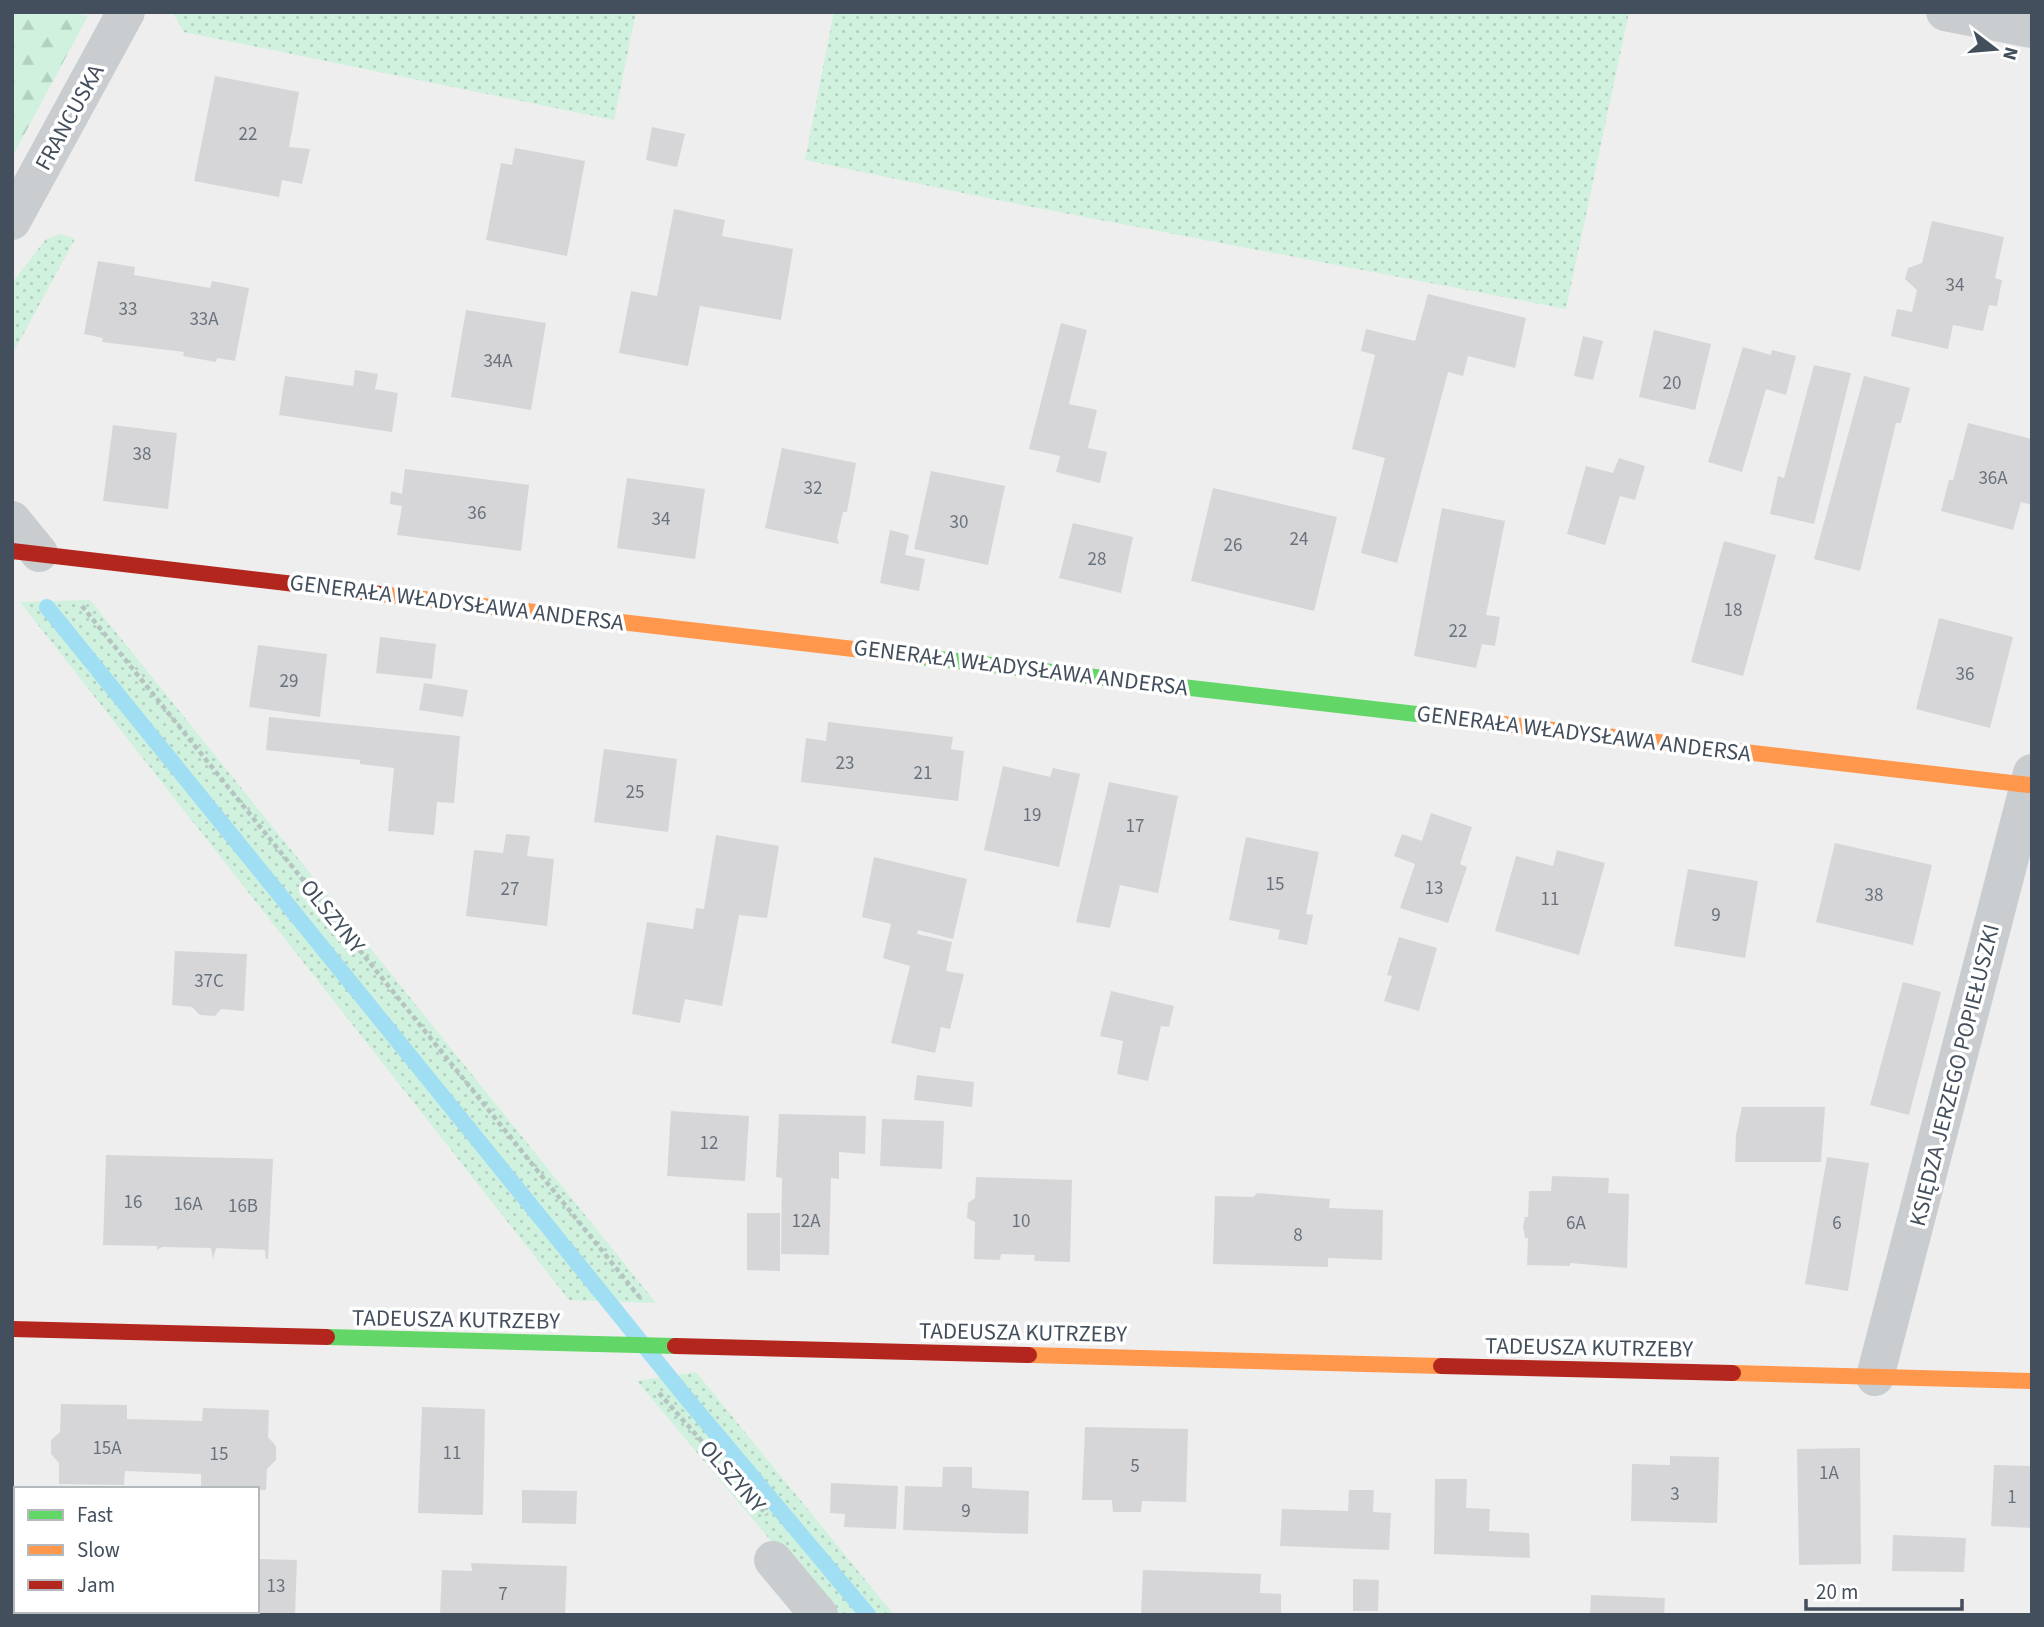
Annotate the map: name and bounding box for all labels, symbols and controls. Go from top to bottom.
north arrow [1960,14,2030,84]
text: N [1995,43,2025,63]
street label: FRANCUSKA [27,58,112,176]
house number: 22 [239,121,257,148]
house number: 34 [1946,272,1964,299]
house number: 33 [119,296,137,323]
house number: 33A [189,306,219,333]
house number: 34A [483,348,513,375]
house number: 20 [1663,370,1681,397]
house number: 38 [133,441,151,468]
house number: 36A [1978,465,2008,492]
house number: 32 [804,475,822,502]
house number: 36 [468,500,486,527]
house number: 34 [652,506,670,533]
house number: 30 [950,509,968,536]
house number: 24 [1290,526,1308,553]
house number: 26 [1224,532,1242,559]
house number: 28 [1088,546,1106,573]
street label: GENERAŁA WŁADYSŁAWA ANDERSA [288,566,626,639]
house number: 18 [1724,597,1742,624]
house number: 22 [1449,618,1467,645]
street label: GENERAŁA WŁADYSŁAWA ANDERSA [852,631,1190,704]
house number: 36 [1956,661,1974,688]
house number: 29 [280,668,298,695]
street label: GENERAŁA WŁADYSŁAWA ANDERSA [1415,697,1753,770]
house number: 23 [836,750,854,777]
house number: 21 [914,760,932,787]
house number: 25 [626,779,644,806]
house number: 19 [1023,802,1041,829]
house number: 17 [1126,813,1144,840]
house number: 15 [1266,871,1284,898]
street label: OLSZYNY [292,872,373,961]
house number: 13 [1425,875,1443,902]
house number: 27 [501,876,519,903]
house number: 38 [1865,882,1883,909]
house number: 11 [1541,886,1559,913]
house number: 9 [1711,902,1721,929]
street label: KSIĘDZA JERZEGO POPIEŁUSZKI [1901,921,2008,1230]
house number: 37C [194,968,224,995]
house number: 12 [700,1130,718,1157]
house number: 16 [124,1189,142,1216]
house number: 16A [173,1191,203,1218]
house number: 16B [228,1193,258,1220]
house number: 12A [791,1208,821,1235]
house number: 10 [1012,1208,1030,1235]
house number: 6A [1566,1210,1587,1237]
house number: 6 [1832,1210,1842,1237]
house number: 8 [1293,1222,1303,1249]
street label: TADEUSZA KUTRZEBY [352,1301,560,1338]
street label: TADEUSZA KUTRZEBY [919,1314,1127,1351]
street label: TADEUSZA KUTRZEBY [1485,1329,1693,1366]
street label: OLSZYNY [692,1433,774,1520]
house number: 15A [92,1435,122,1462]
house number: 11 [443,1440,461,1467]
house number: 15 [210,1441,228,1468]
house number: 5 [1130,1453,1140,1480]
house number: 1A [1819,1460,1840,1487]
house number: 3 [1670,1481,1680,1508]
house number: 1 [2007,1484,2017,1511]
legend [14,1487,259,1613]
house number: 9 [961,1498,971,1525]
text: Fast [77,1500,113,1530]
text: Slow [77,1535,120,1565]
scale bar [1806,1568,1962,1612]
text: Jam [77,1570,115,1600]
house number: 13 [267,1573,285,1600]
text: 20 m [1816,1577,1858,1607]
house number: 7 [498,1581,508,1608]

